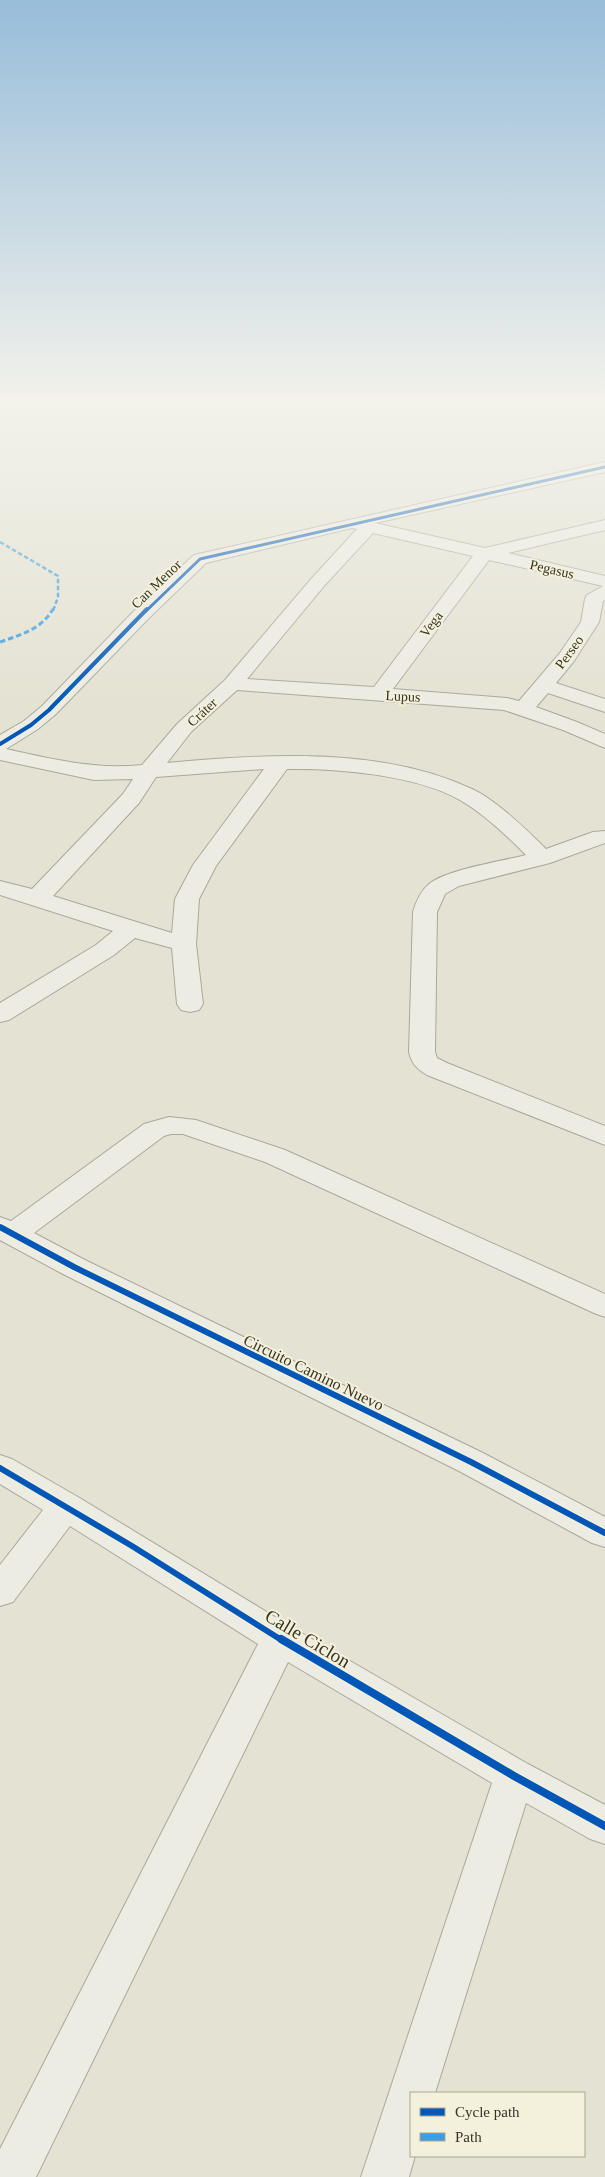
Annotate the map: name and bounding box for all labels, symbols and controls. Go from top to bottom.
street label: Can Menor [128,557,185,612]
street label: Pegasus [528,557,576,582]
street label: Vega [417,608,446,640]
street label: Perseo [552,633,586,672]
street label: Lupus [385,688,421,705]
street label: Cráter [184,695,220,730]
street label: Circuito Camino Nuevo [241,1331,387,1414]
street label: Calle Ciclon [261,1605,355,1672]
legend [410,2092,585,2157]
text: Cycle path [455,2104,520,2120]
text: Path [455,2129,482,2145]

